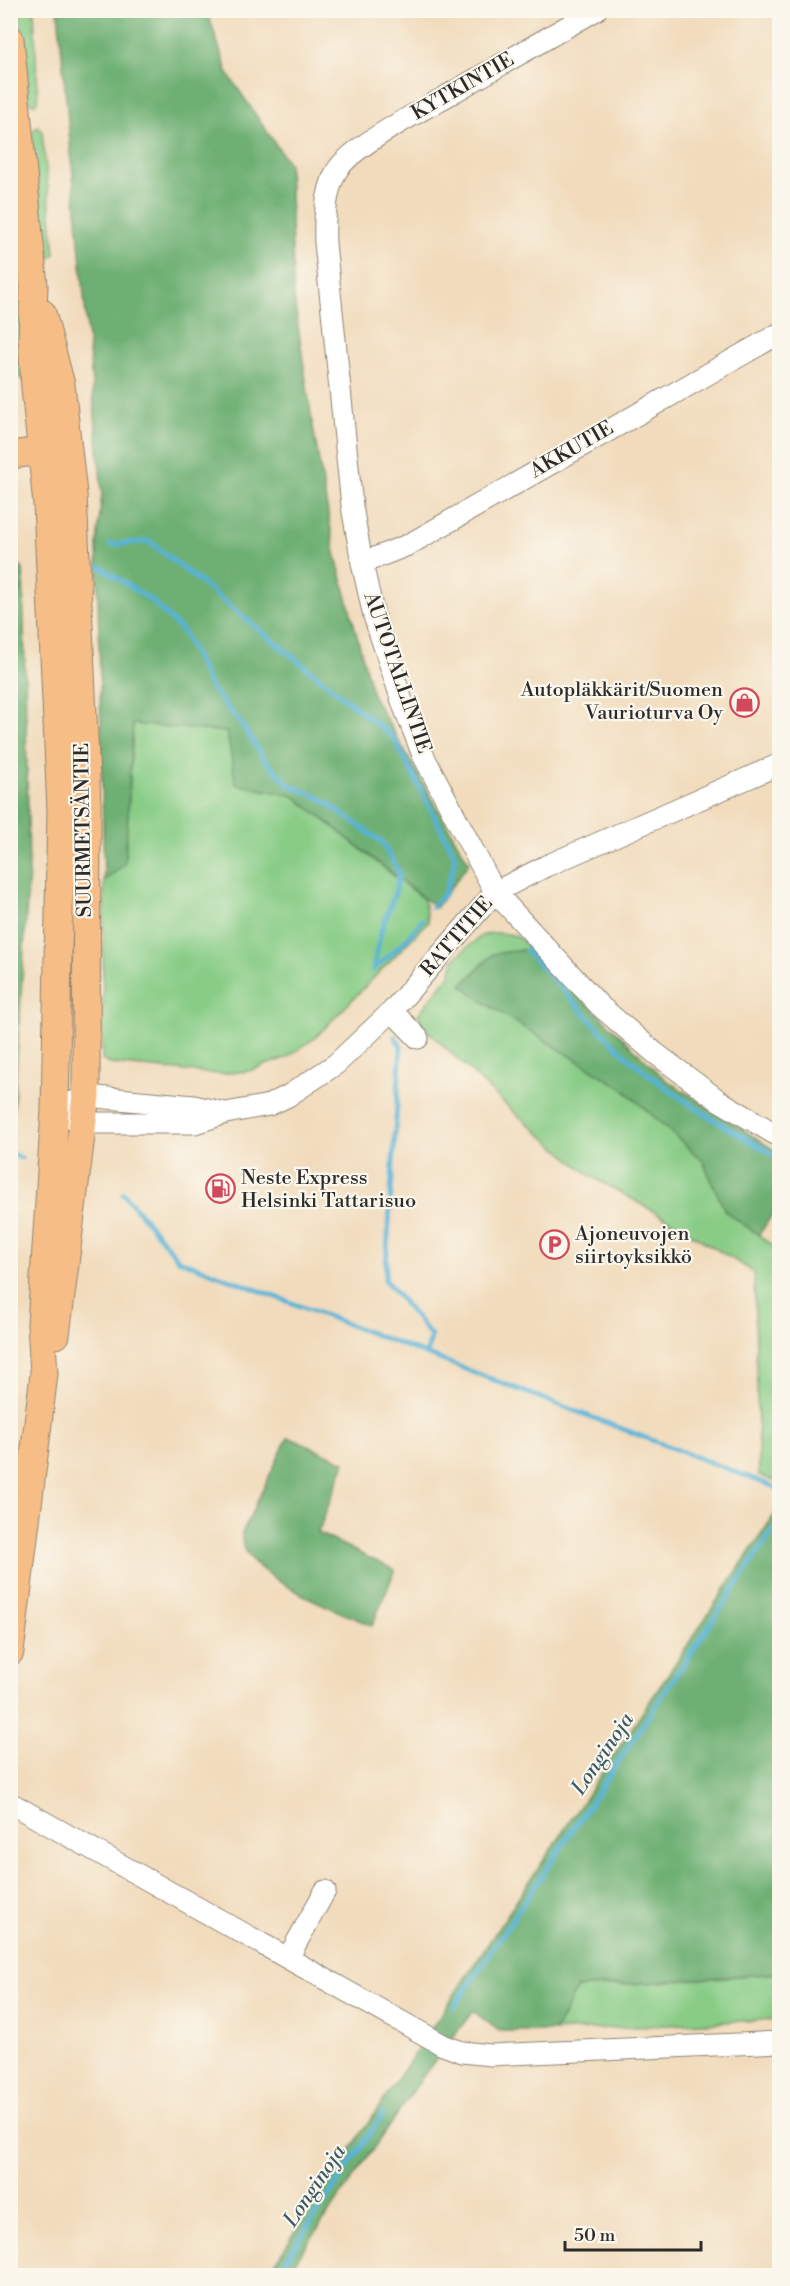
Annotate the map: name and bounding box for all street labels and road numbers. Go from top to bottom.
street label: KYTKINTIE [407,48,519,126]
street label: AKKUTIE [525,416,618,484]
street label: AUTOTALLINTIE [357,588,436,757]
street label: SUURMETSÄNTIE [69,742,98,918]
street label: RATTITIE [415,892,499,982]

